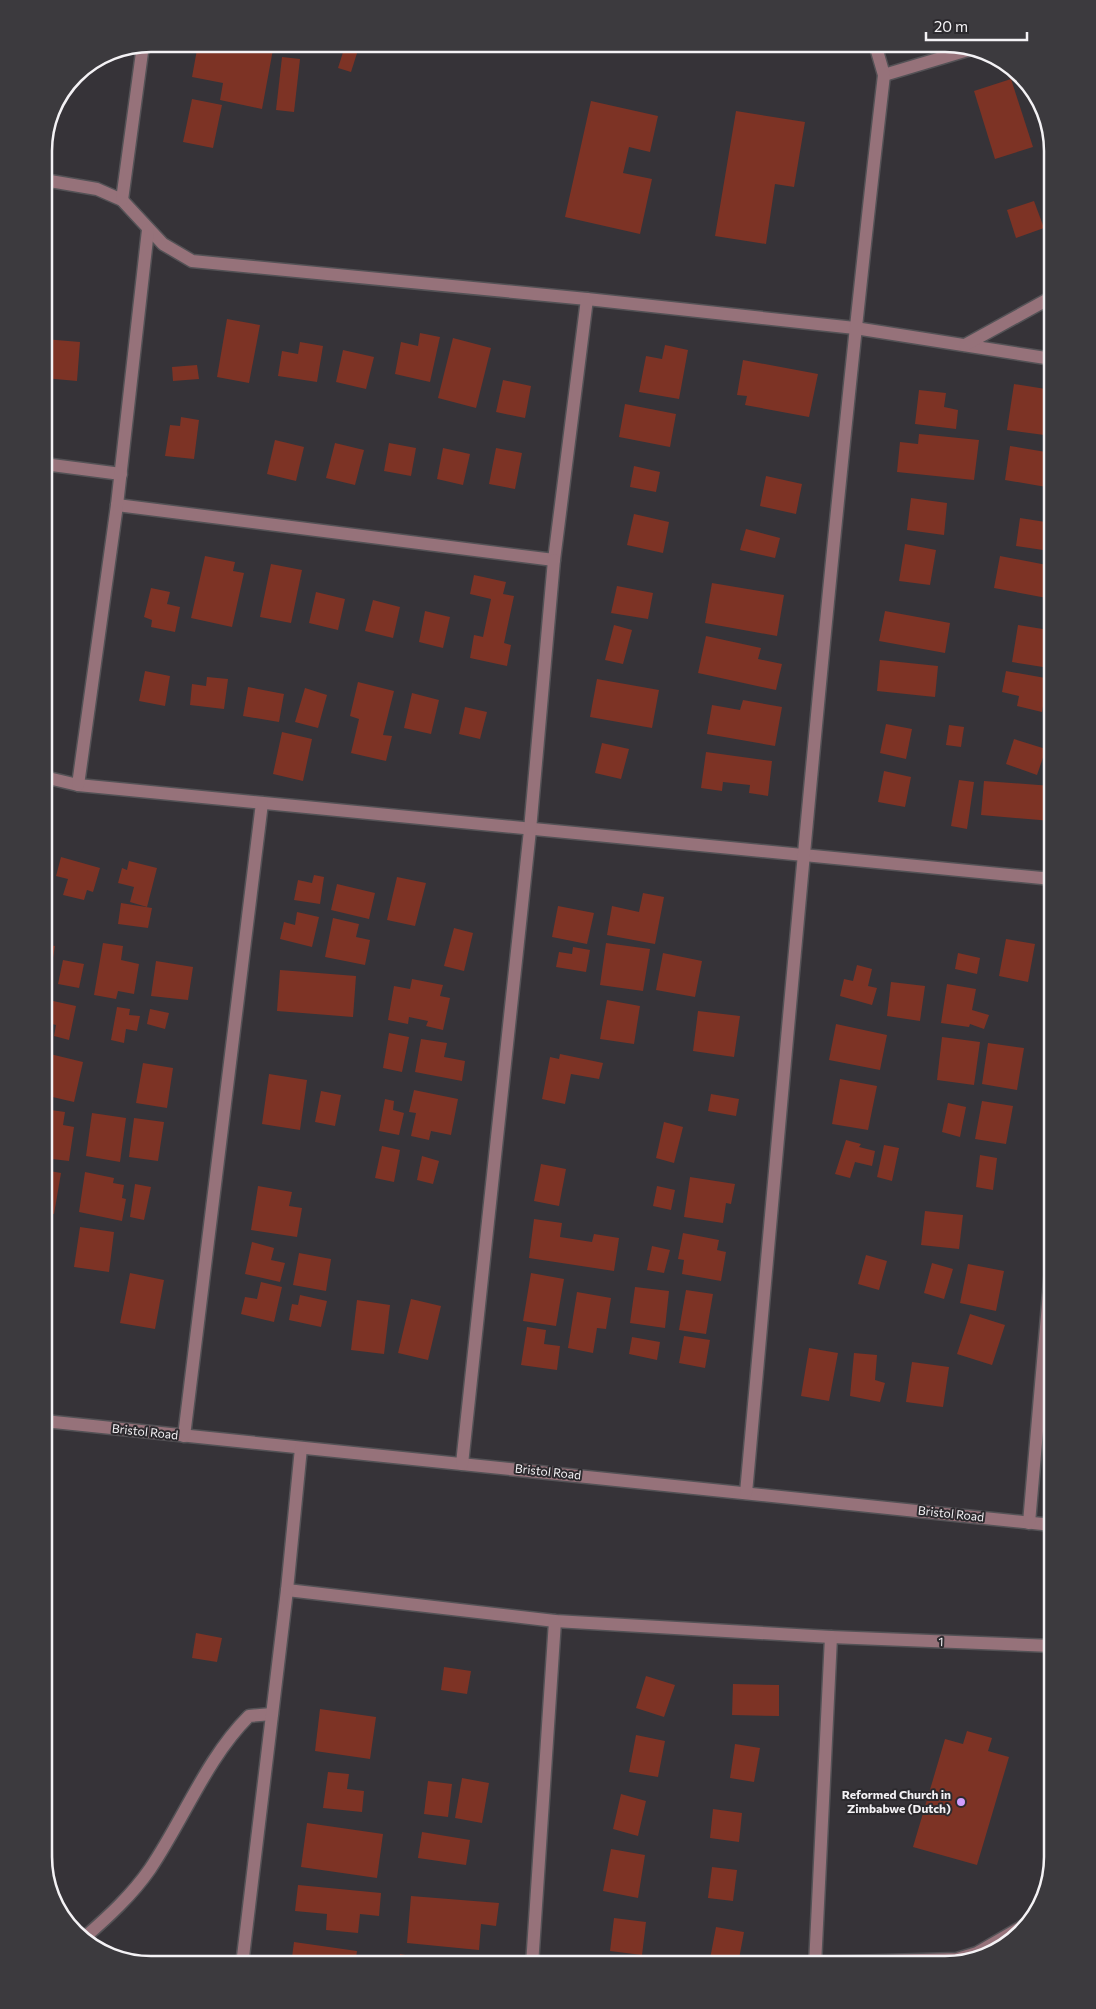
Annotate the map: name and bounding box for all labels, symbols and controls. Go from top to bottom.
scale bar [926,10,1027,42]
text: 20 m [934,17,968,35]
street label: Bristol Road [111,1421,179,1441]
street label: Bristol Road [514,1461,582,1481]
street label: Bristol Road [917,1503,985,1523]
street label: 1 [938,1634,944,1648]
place label: Reformed Church in Zimbabwe (Dutch) [842,1787,951,1815]
marker: Reformed Church in Zimbabwe (Dutch) [955,1796,967,1808]

